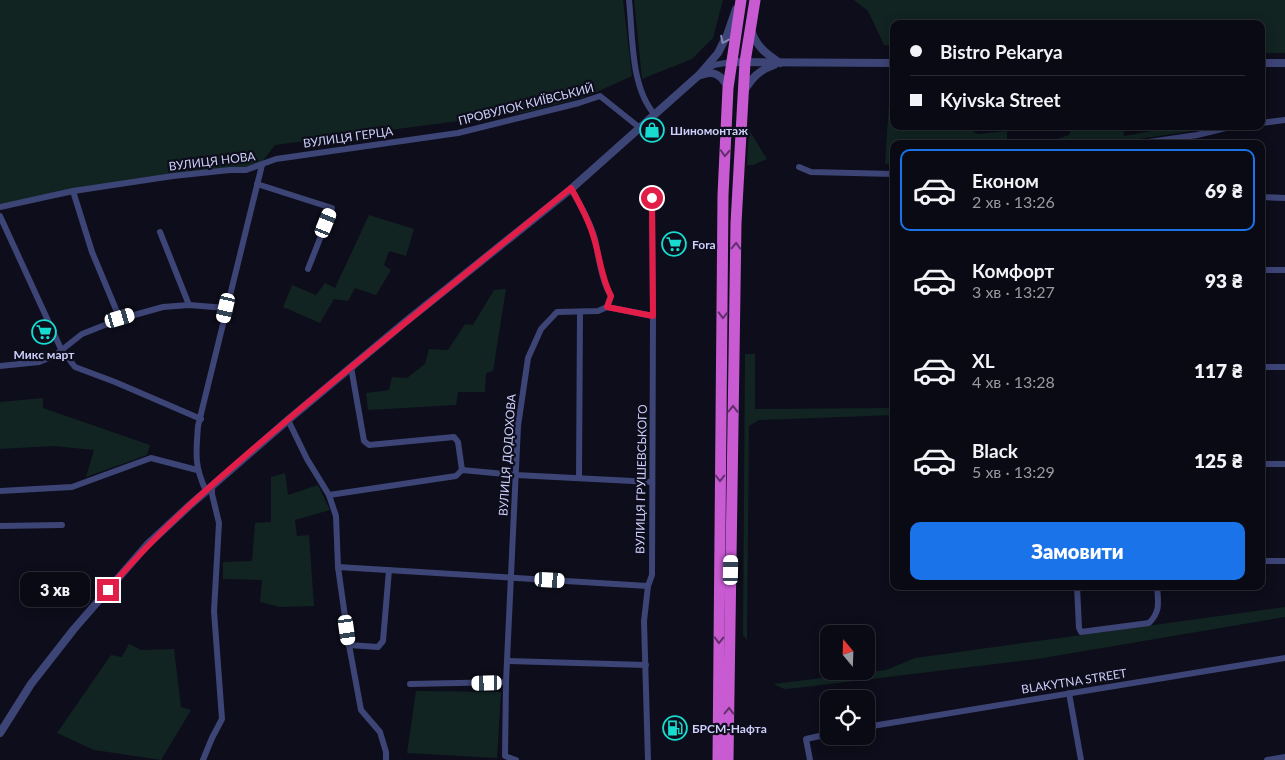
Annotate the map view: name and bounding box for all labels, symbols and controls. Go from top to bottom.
one-way arrow [720,35,730,44]
text: Bistro Pekarya [940,40,1063,63]
street label: ПРОВУЛОК КИЇВСЬКИЙ [457,80,595,128]
text: Kyivska Street [940,88,1061,111]
shop icon: Шиномонтаж [639,117,665,143]
street label: ВУЛИЦЯ ГЕРЦА [302,123,395,151]
place label: Шиномонтаж [670,123,748,138]
street label: ВУЛИЦЯ НОВА [168,148,257,174]
one-way arrow [720,149,730,157]
icon: car [912,168,957,213]
text: Економ [972,169,1039,192]
text: 69 ₴ [1205,179,1243,202]
route start [641,187,663,209]
text: 2 хв · 13:26 [972,192,1055,211]
car [313,206,338,240]
supermarket icon: Fora [661,231,687,257]
place label: Fora [692,237,716,252]
one-way arrow [730,242,741,250]
icon: car [912,258,957,303]
text: Комфорт [972,259,1054,282]
text: 93 ₴ [1205,269,1243,292]
text: 3 хв · 13:27 [972,282,1055,301]
car [215,292,236,324]
car [103,307,136,329]
one-way arrow [717,311,728,319]
supermarket icon: Микс март [31,319,57,345]
place label: Микс март [14,347,75,362]
icon: car [912,348,957,393]
text: XL [972,349,995,372]
text: 117 ₴ [1194,359,1243,382]
text: 4 хв · 13:28 [972,372,1055,391]
street label: ВУЛИЦЯ ДОДОХОВА [495,393,519,517]
street label: ВУЛИЦЯ ГРУШЕВСЬКОГО [632,404,650,554]
one-way arrow [728,405,738,412]
icon: car [912,438,957,483]
text: Black [972,439,1018,462]
text: 125 ₴ [1194,449,1243,472]
text: 5 хв · 13:29 [972,462,1055,481]
one-way arrow [715,474,725,482]
button: Замовити [910,522,1245,580]
car [723,555,738,585]
callout: 3 хв [21,572,90,608]
car [534,572,565,588]
route end [97,579,119,601]
text: 3 хв [40,580,70,599]
car [337,614,356,646]
north arrow [820,625,875,680]
map controls [820,625,875,745]
one-way arrow [714,636,724,644]
street label: BLAKYTNA STREET [1020,665,1128,697]
car [471,675,502,691]
button: locate [820,690,875,745]
one-way arrow [724,707,734,715]
fuel station icon: БРСМ-Нафта [662,715,688,741]
place label: БРСМ-Нафта [692,721,767,736]

